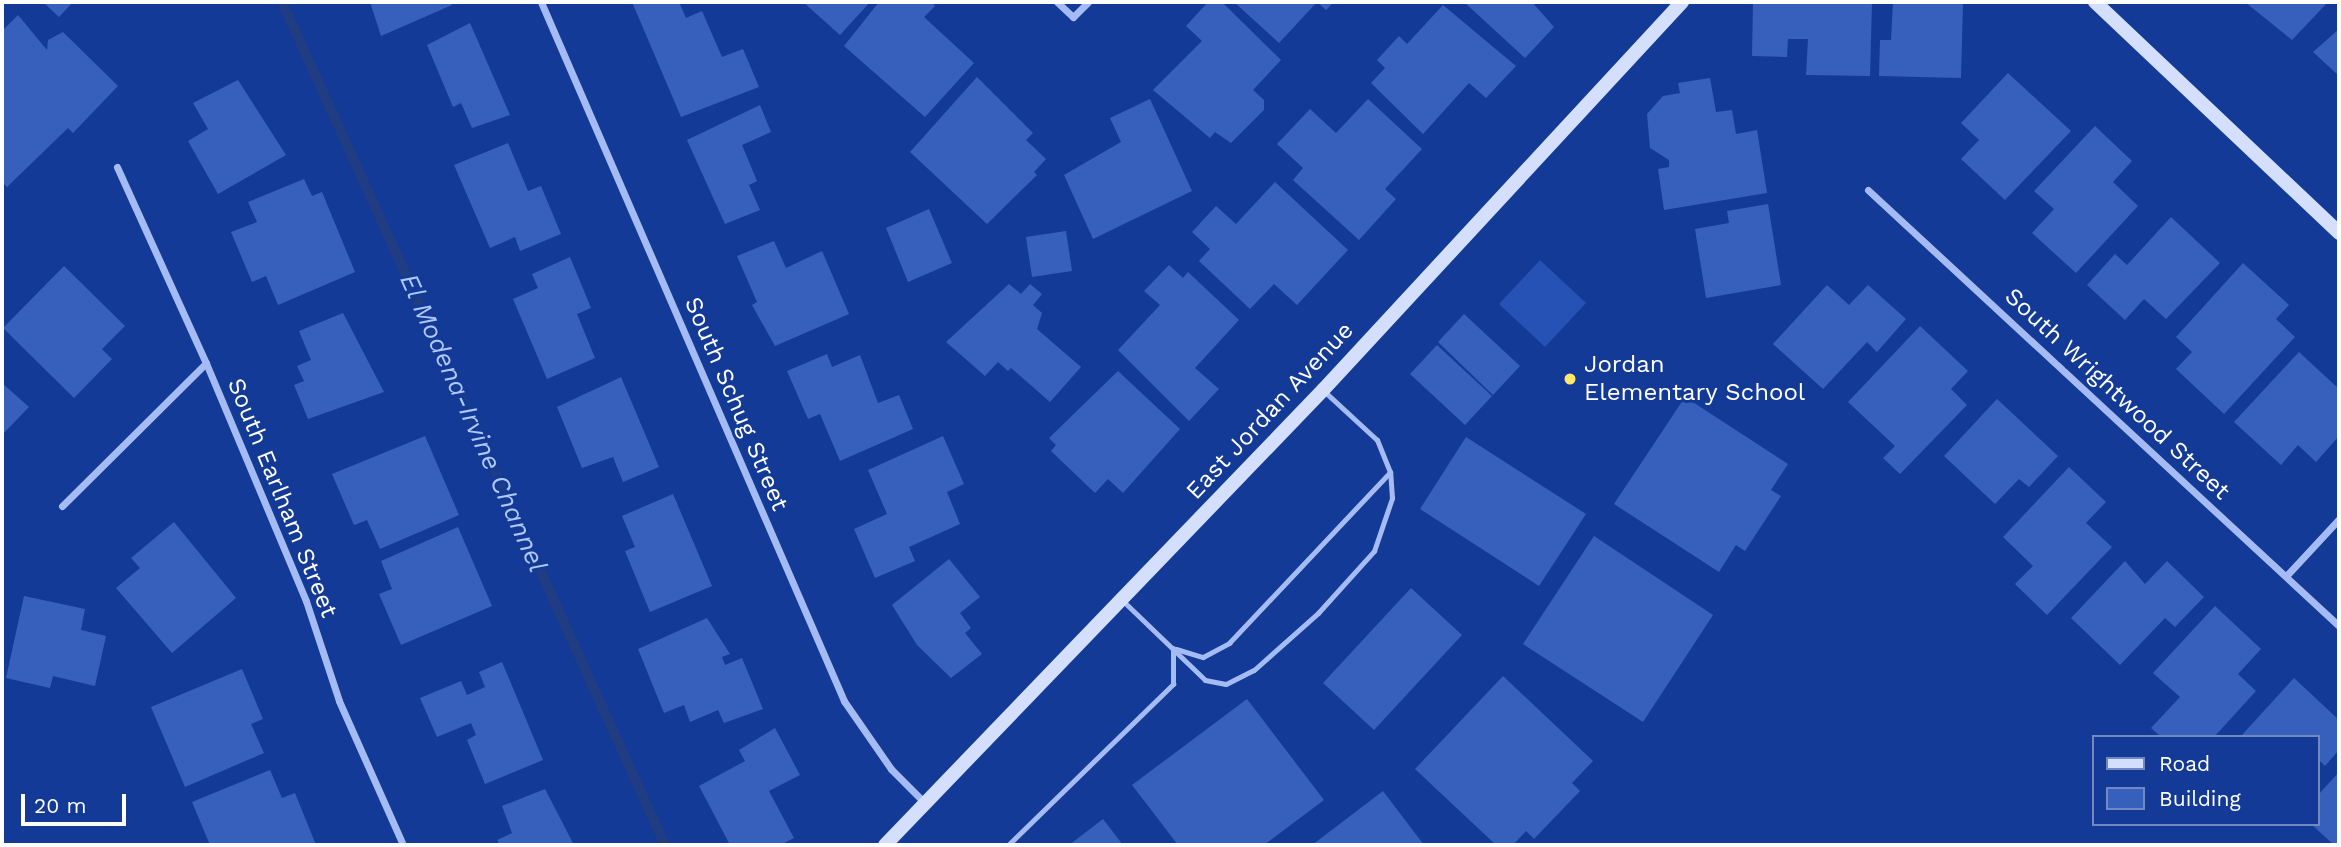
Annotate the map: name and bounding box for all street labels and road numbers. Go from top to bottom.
street label: South Wrightwood Street [1998,282,2236,506]
street label: South Schug Street [678,293,794,515]
street label: East Jordan Avenue [1180,316,1360,506]
street label: South Earlham Street [221,374,343,622]

